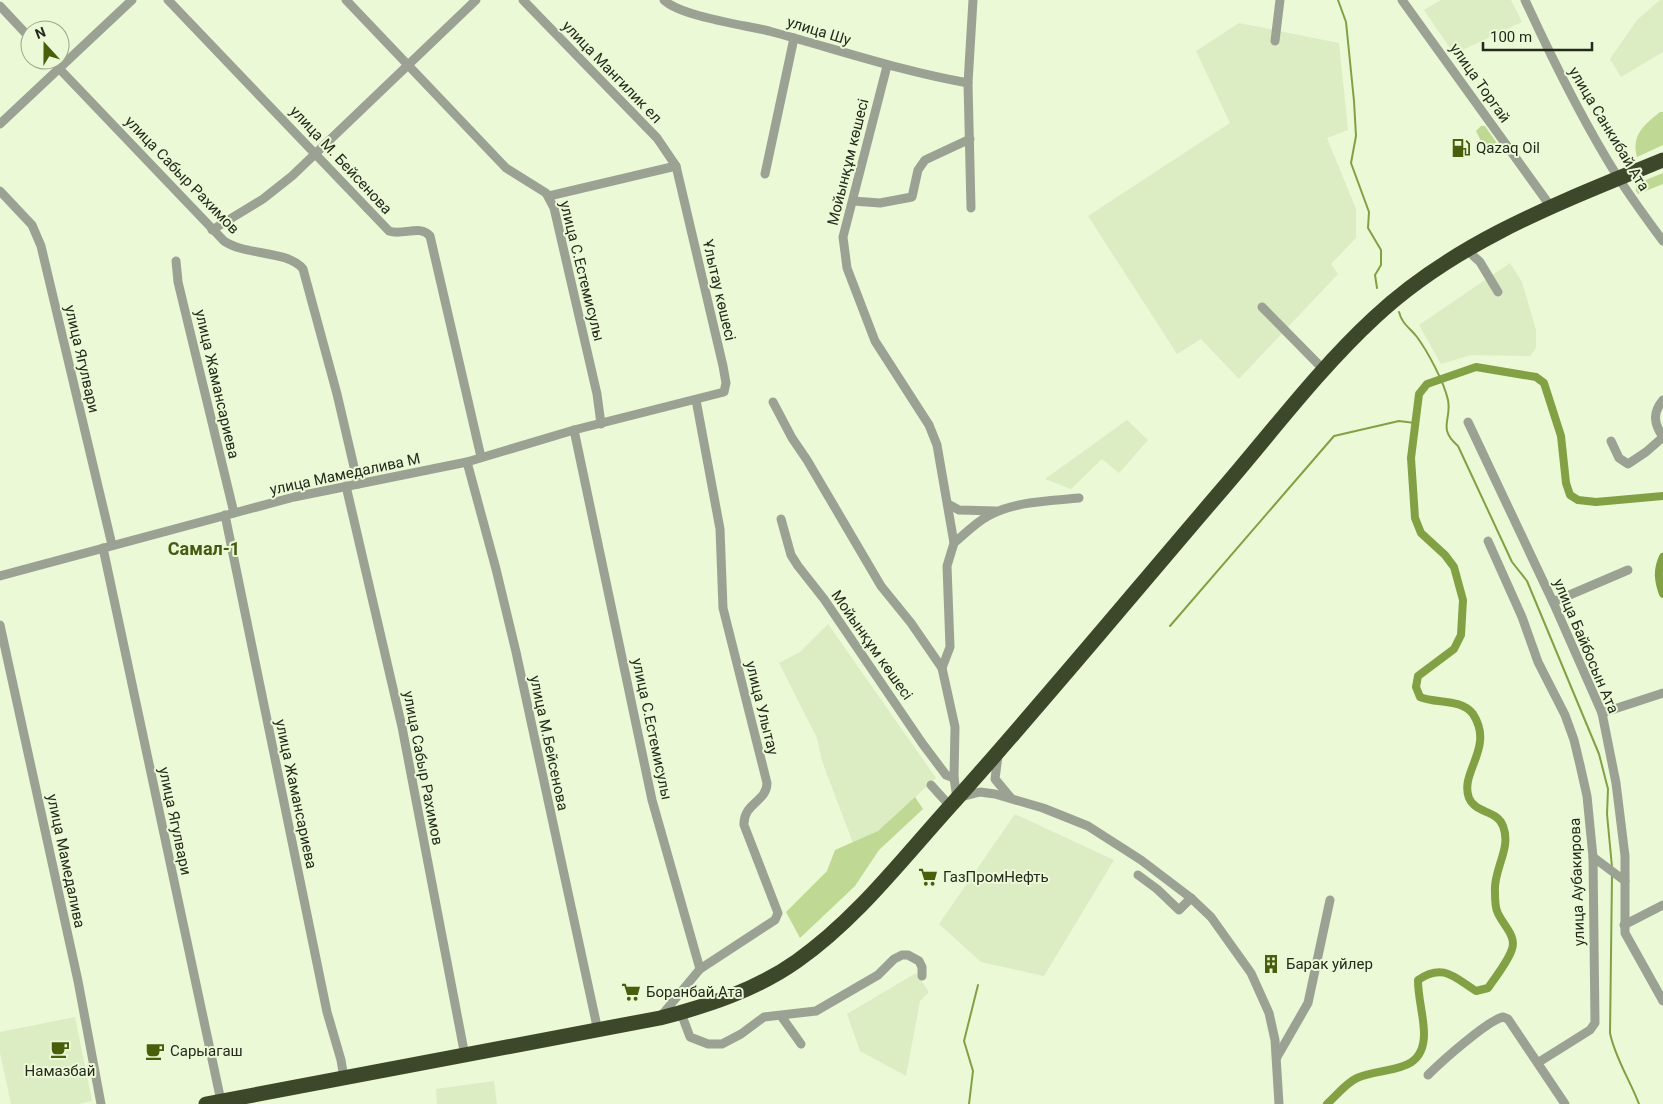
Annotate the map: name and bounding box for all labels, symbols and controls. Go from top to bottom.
street label: улица Шу [785,13,853,49]
street label: улица Мангилик ел [558,17,666,127]
north arrow [20,20,70,70]
scale bar [1483,20,1592,52]
text: N [33,24,48,42]
text: 100 m [1490,28,1532,46]
street label: улица Торгай [1446,40,1514,126]
street label: улица Санкибай Ата [1565,64,1653,194]
street label: Мойынқұм көшесі [824,97,872,227]
street label: улица М. Бейсенова [286,102,396,218]
street label: улица Сабыр Рахимов [121,112,243,238]
fuel station icon: Qazaq Oil [1450,137,1472,159]
place label: Qazaq Oil [1476,139,1540,157]
street label: улица С.Естемисулы [556,199,608,343]
street label: Ұлытау көшесі [699,238,739,342]
street label: улица Ягулвари [61,303,103,415]
street label: улица Жамансариева [191,308,243,460]
street label: улица Мамедалива М [268,449,422,499]
district label: Самал-1 [168,538,240,559]
street label: улица Байбосын Ата [1549,576,1623,716]
street label: Мойынқұм көшесі [827,587,917,703]
street label: улица С.Естемисулы [628,657,676,801]
street label: улица Улытау [742,659,782,757]
street label: улица М.Бейсенова [526,674,572,812]
street label: улица Сабыр Рахимов [399,689,447,847]
street label: улица Жамансариева [271,718,321,870]
street label: улица Ягулвари [155,765,195,877]
street label: улица Мамедалива [43,792,89,930]
street label: улица Аубакирова [1566,818,1588,946]
supermarket icon: ГазПромНефть [917,866,939,888]
place label: ГазПромНефть [943,868,1049,886]
building icon: Барак уйлер [1260,953,1282,975]
place label: Барак уйлер [1286,955,1373,973]
supermarket icon: Боранбай Ата [620,981,642,1003]
place label: Боранбай Ата [646,983,743,1001]
cafe icon: Намазбай [49,1038,71,1060]
cafe icon: Сарыагаш [144,1040,166,1062]
place label: Сарыагаш [170,1042,243,1060]
place label: Намазбай [25,1062,95,1080]

